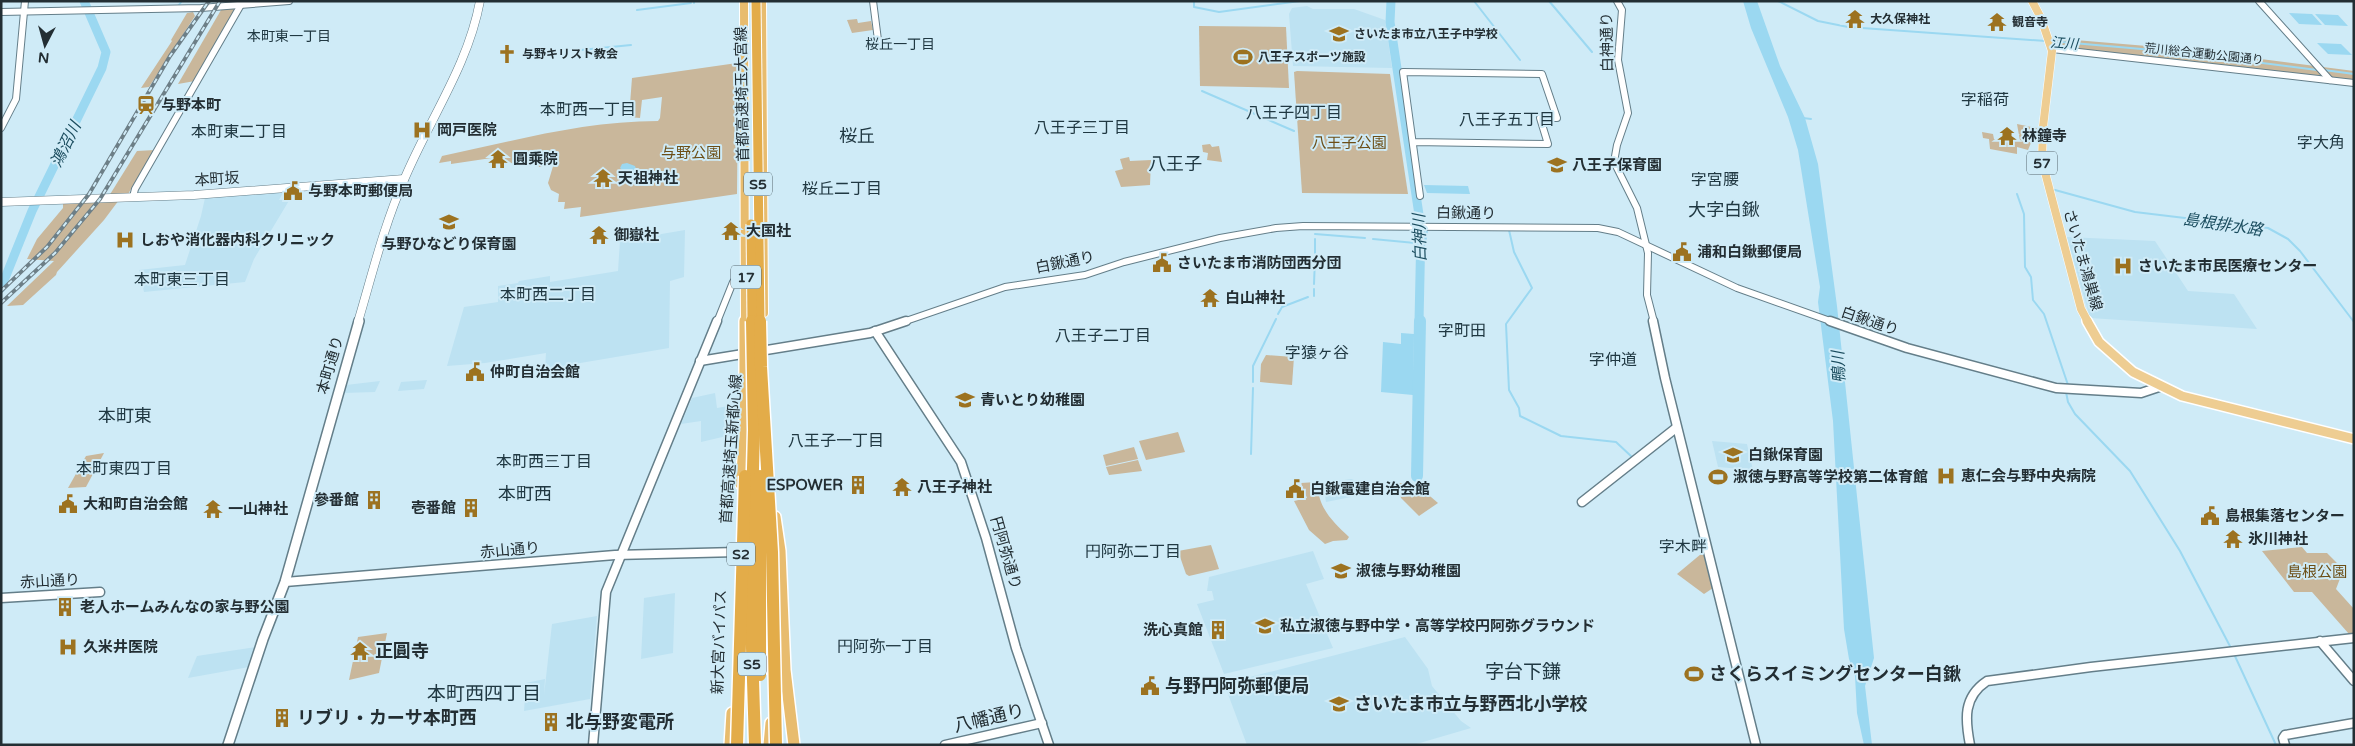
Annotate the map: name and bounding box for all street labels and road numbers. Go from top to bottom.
street label: 白神通り [1597,12,1617,72]
street label: 首都高速埼玉大宮線 [732,26,752,162]
street label: 荒川総合運動公園通り [2144,41,2264,67]
road number: 57 [2027,152,2057,174]
street label: 本町坂 [194,168,240,190]
road number: S5 [744,172,772,195]
street label: 白鍬通り [1436,203,1496,223]
street label: さいたま鴻巣線 [2060,207,2106,313]
street label: 白鍬通り [1034,247,1096,277]
road number: 17 [731,266,761,288]
street label: 白鍬通り [1839,303,1901,339]
street label: 本町通り [313,334,347,396]
street label: 首都高速埼玉新都心線 [717,374,745,524]
street label: 円阿弥通り [987,514,1025,592]
street label: 赤山通り [479,538,541,562]
road number: S2 [727,542,755,566]
street label: 赤山通り [20,570,80,592]
street label: 新大宮バイパス [708,589,730,695]
road number: S5 [738,652,766,676]
street label: 八幡通り [951,699,1027,737]

